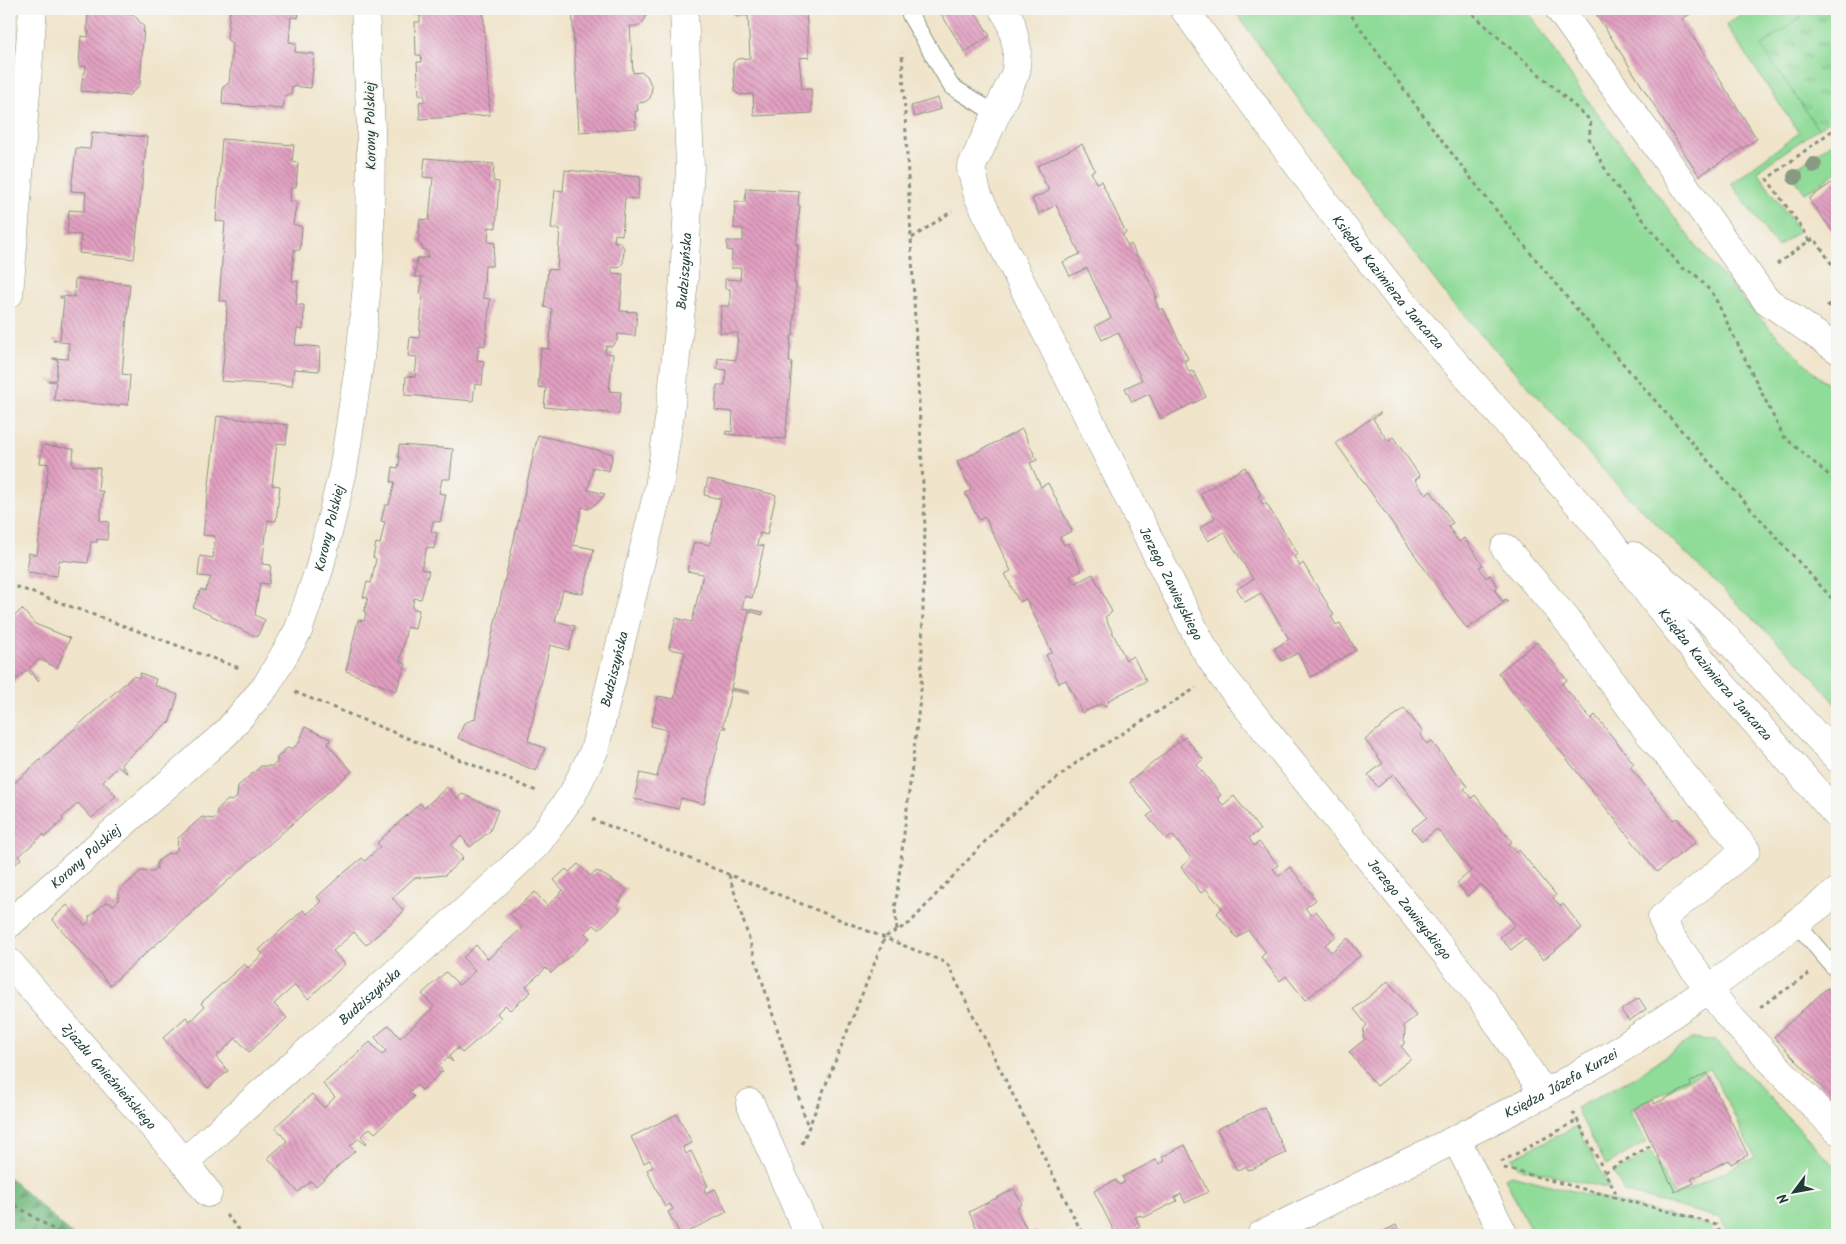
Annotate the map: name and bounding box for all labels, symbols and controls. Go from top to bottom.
street label: Korony Polskiej [359,81,383,170]
street label: Księdza Kazimierza Jancarza [1326,211,1449,355]
street label: Budziszyńska [671,232,699,311]
street label: Korony Polskiej [309,482,351,574]
street label: Jerzego Zawieyskiego [1133,523,1208,645]
street label: Księdza Kazimierza Jancarza [1652,604,1777,746]
street label: Budziszyńska [595,629,635,709]
street label: Korony Polskiej [46,820,127,895]
street label: Jerzego Zawieyskiego [1361,854,1457,965]
street label: Budziszyńska [334,963,407,1031]
street label: Zjazdu Gnieźnieńskiego [55,1019,161,1135]
street label: Księdza Józefa Kurzei [1500,1043,1623,1125]
north arrow [1768,1166,1818,1216]
text: N [1772,1189,1795,1208]

